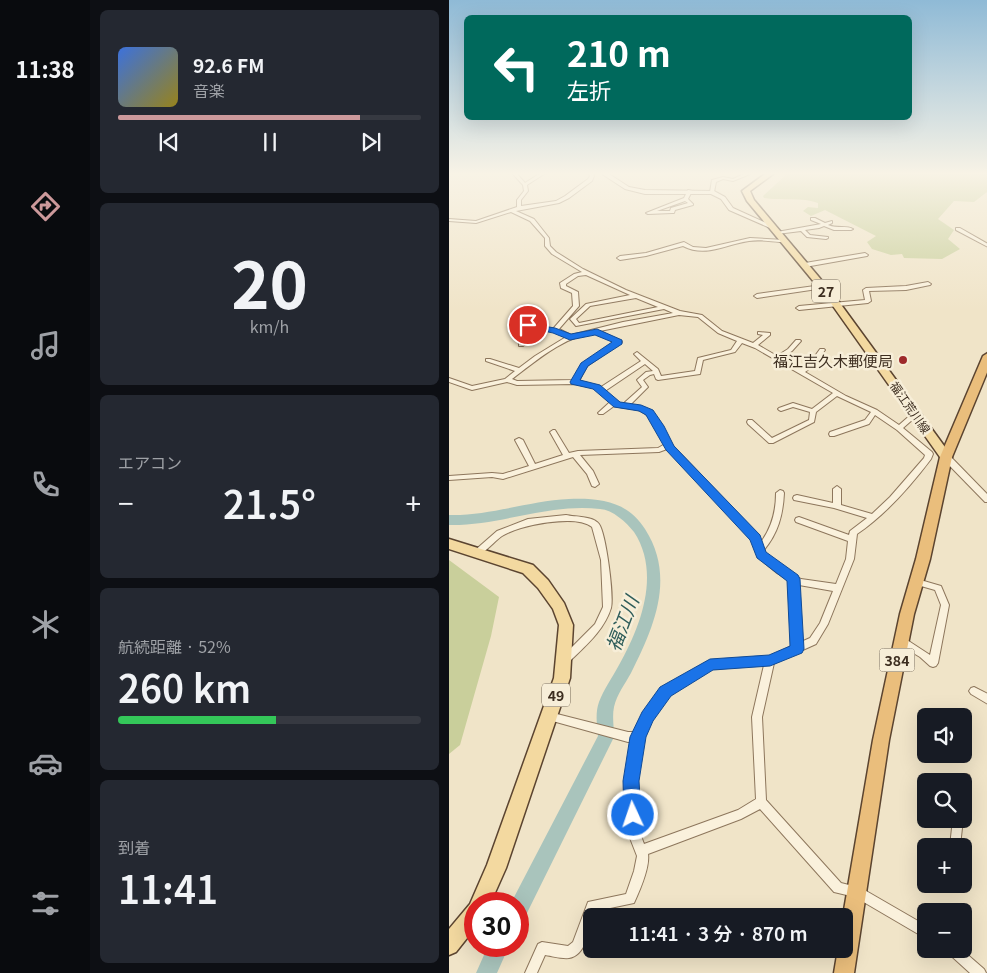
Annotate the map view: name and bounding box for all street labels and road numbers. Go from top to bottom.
road number: 27 [812,280,840,302]
street label: 福江荒川線 [887,378,935,436]
road number: 384 [879,648,915,672]
road number: 49 [542,684,570,706]

